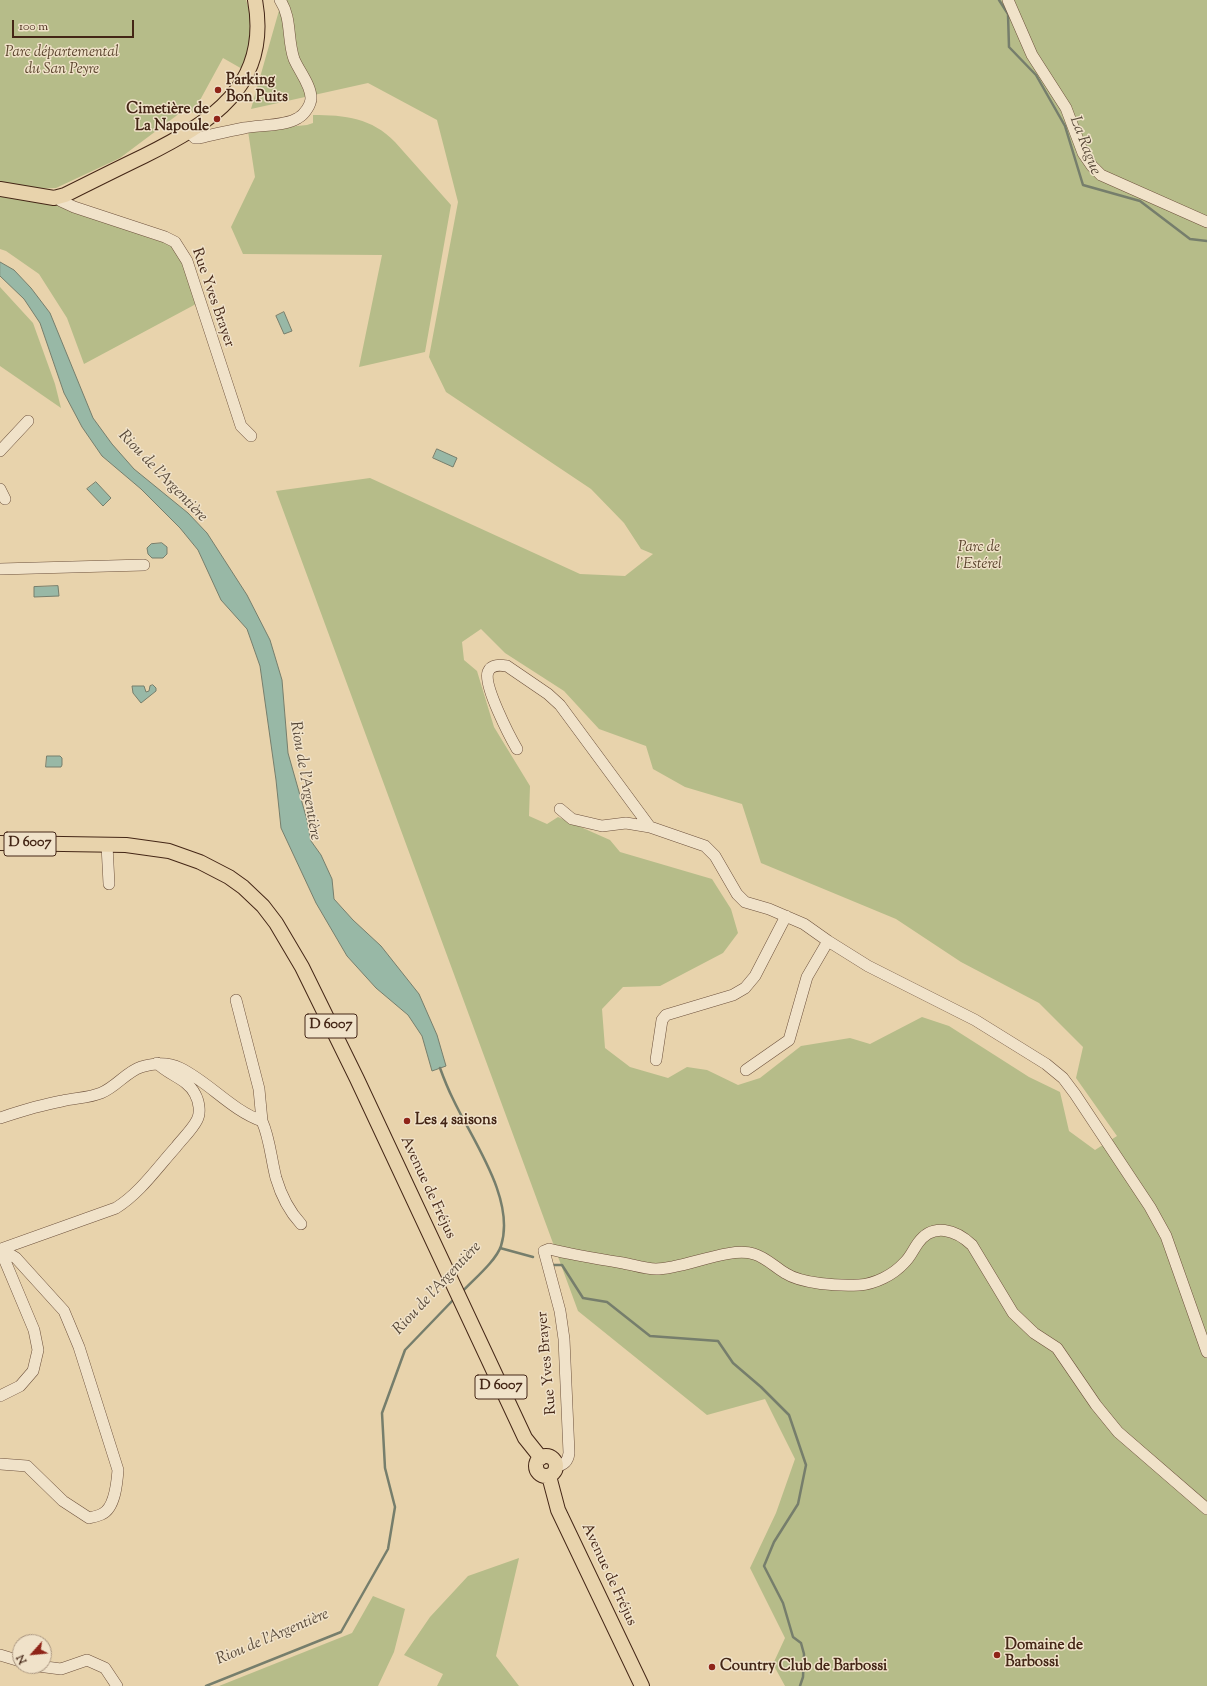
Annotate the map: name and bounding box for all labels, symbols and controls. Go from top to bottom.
scale bar [14,12,136,38]
text: 100 m [19,18,48,36]
park label: Parc départemental du San Peyre [5,44,119,79]
place label: Parking Bon Puits [226,72,288,107]
marker: Parking Bon Puits [213,85,223,95]
place label: Cimetière de La Napoule [126,101,209,136]
marker: Cimetière de La Napoule [212,114,222,124]
water label: La Rague [1064,114,1104,178]
street label: Rue Yves Brayer [187,246,237,350]
water label: Riou de l'Argentière [113,427,211,527]
park label: Parc de l'Estérel [956,539,1002,574]
water label: Riou de l'Argentière [284,720,324,842]
road number: D 6007 [4,832,56,856]
road number: D 6007 [305,1014,357,1038]
place label: Les 4 saisons [415,1112,497,1130]
marker: Les 4 saisons [402,1116,412,1126]
street label: Avenue de Fréjus [395,1134,459,1242]
water label: Riou de l'Argentière [390,1238,486,1340]
street label: Rue Yves Brayer [535,1310,561,1416]
road number: D 6007 [475,1375,527,1399]
street label: Avenue de Fréjus [576,1521,640,1629]
water label: Riou de l'Argentière [214,1606,332,1670]
north arrow [12,1634,52,1674]
place label: Domaine de Barbossi [1005,1637,1083,1672]
marker: Domaine de Barbossi [992,1650,1002,1660]
text: N [13,1651,31,1667]
place label: Country Club de Barbossi [720,1658,887,1676]
marker: Country Club de Barbossi [707,1662,717,1672]

